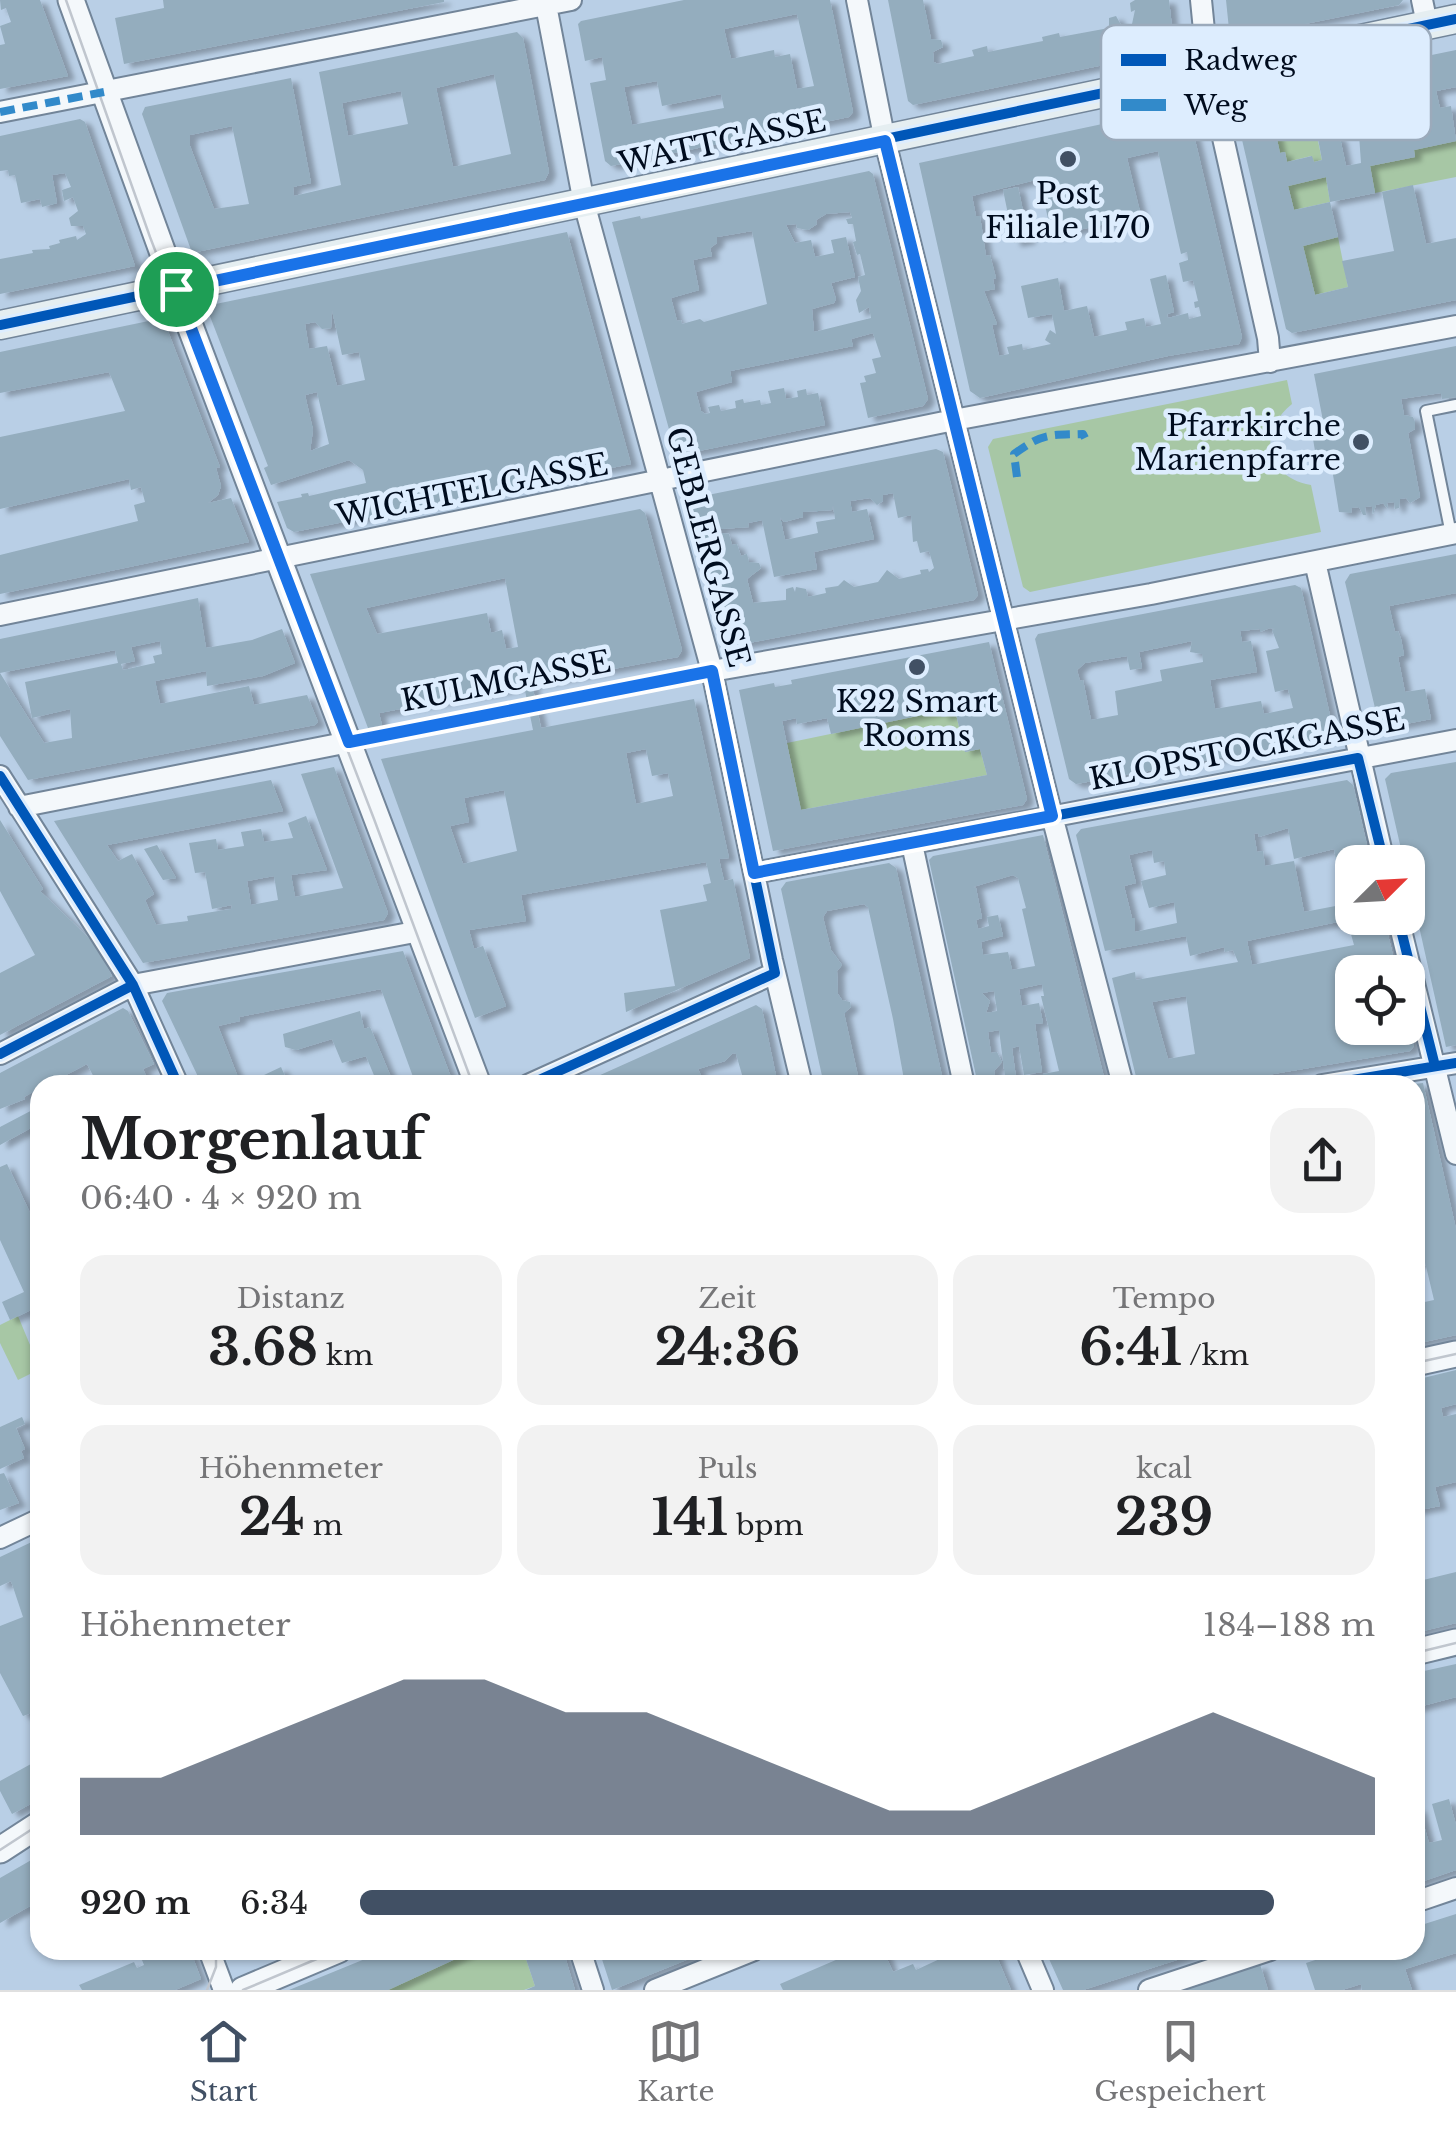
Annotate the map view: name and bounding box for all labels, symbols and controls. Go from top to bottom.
legend [1101,25,1431,140]
text: Radweg [1184,43,1298,78]
text: Weg [1183,88,1249,123]
street label: WATTGASSE [614,102,829,182]
marker: Post Filiale 1170 [1057,148,1079,170]
place label: Post Filiale 1170 [985,175,1151,246]
pin [134,247,219,332]
icon: arrive [149,262,204,317]
place label: Pfarrkirche Marienpfarre [1134,407,1341,478]
street label: GEBLERGASSE [658,423,758,671]
marker: Pfarrkirche Marienpfarre [1350,431,1372,453]
street label: WICHTELGASSE [332,445,611,535]
street label: KULMGASSE [398,643,614,719]
marker: K22 Smart Rooms [906,656,928,678]
place label: K22 Smart Rooms [836,683,999,754]
street label: KLOPSTOCKGASSE [1086,700,1408,798]
north arrow [1335,845,1425,935]
map controls [1335,845,1425,1045]
button: locate [1335,955,1425,1045]
text: Morgenlauf [80,1106,425,1174]
button: share [1270,1108,1375,1213]
text: 06:40 · 4 × 920 m [80,1178,362,1218]
text: Distanz [237,1281,345,1316]
text: Zeit [699,1281,756,1316]
text: Tempo [1113,1281,1216,1316]
text: 3.68 [208,1316,318,1379]
text: 24:36 [655,1316,800,1379]
text: 6:41 [1079,1316,1182,1379]
text: km [318,1338,373,1373]
text: /km [1182,1338,1249,1373]
text: Höhenmeter [199,1451,383,1486]
text: Puls [698,1451,757,1486]
text: kcal [1136,1451,1192,1486]
text: 24 [239,1486,305,1549]
text: 141 [651,1486,728,1549]
text: 239 [1115,1486,1213,1549]
text: m [305,1508,343,1543]
text: bpm [728,1508,804,1543]
text: Höhenmeter [80,1605,290,1645]
text: 184–188 m [1203,1605,1375,1645]
text: 920 m [80,1883,190,1923]
text: 6:34 [240,1883,308,1923]
tab: Start [190,2014,258,2109]
tab: Karte [637,2014,715,2109]
tab: Gespeichert [1094,2014,1266,2109]

